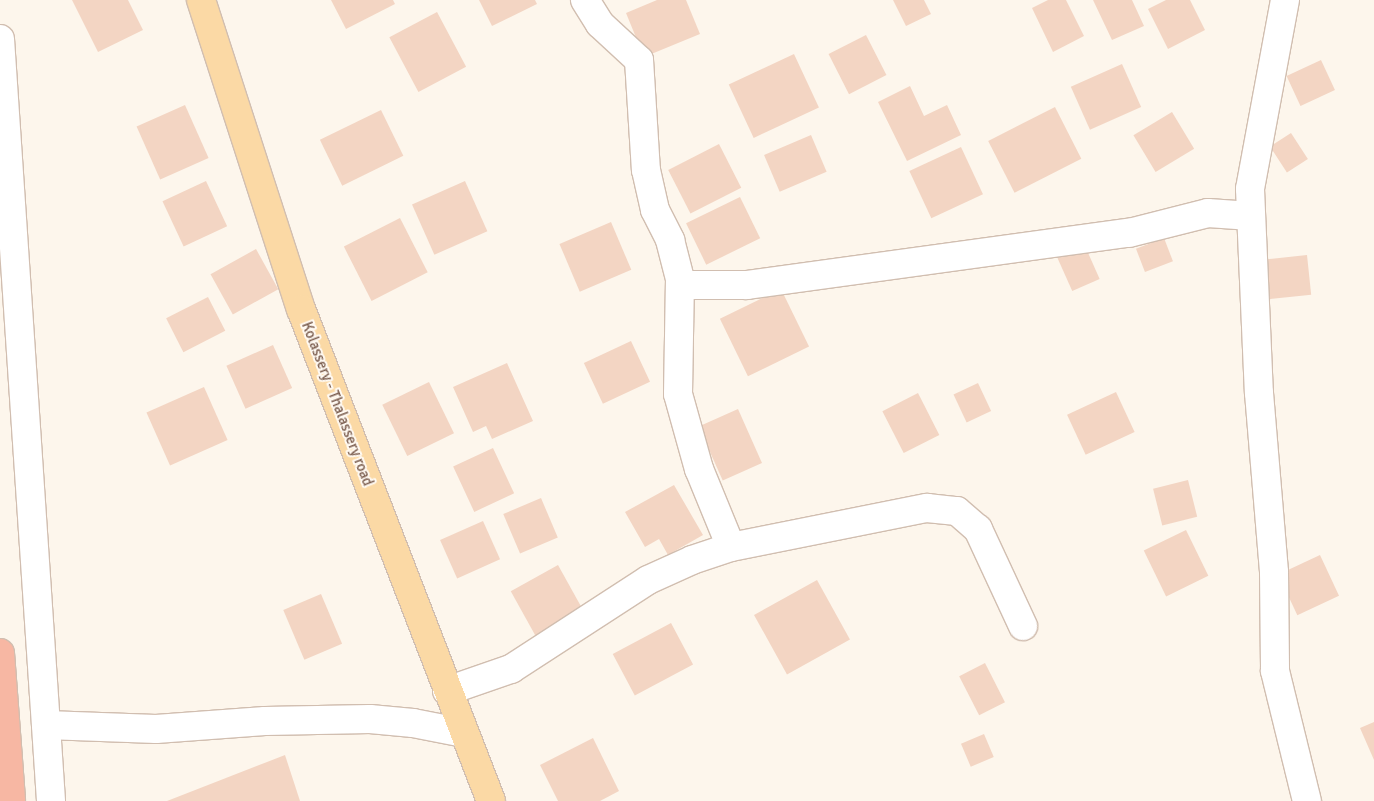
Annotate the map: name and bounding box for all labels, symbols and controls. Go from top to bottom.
street label: Kolassery - Thalassery road [297,319,377,489]

